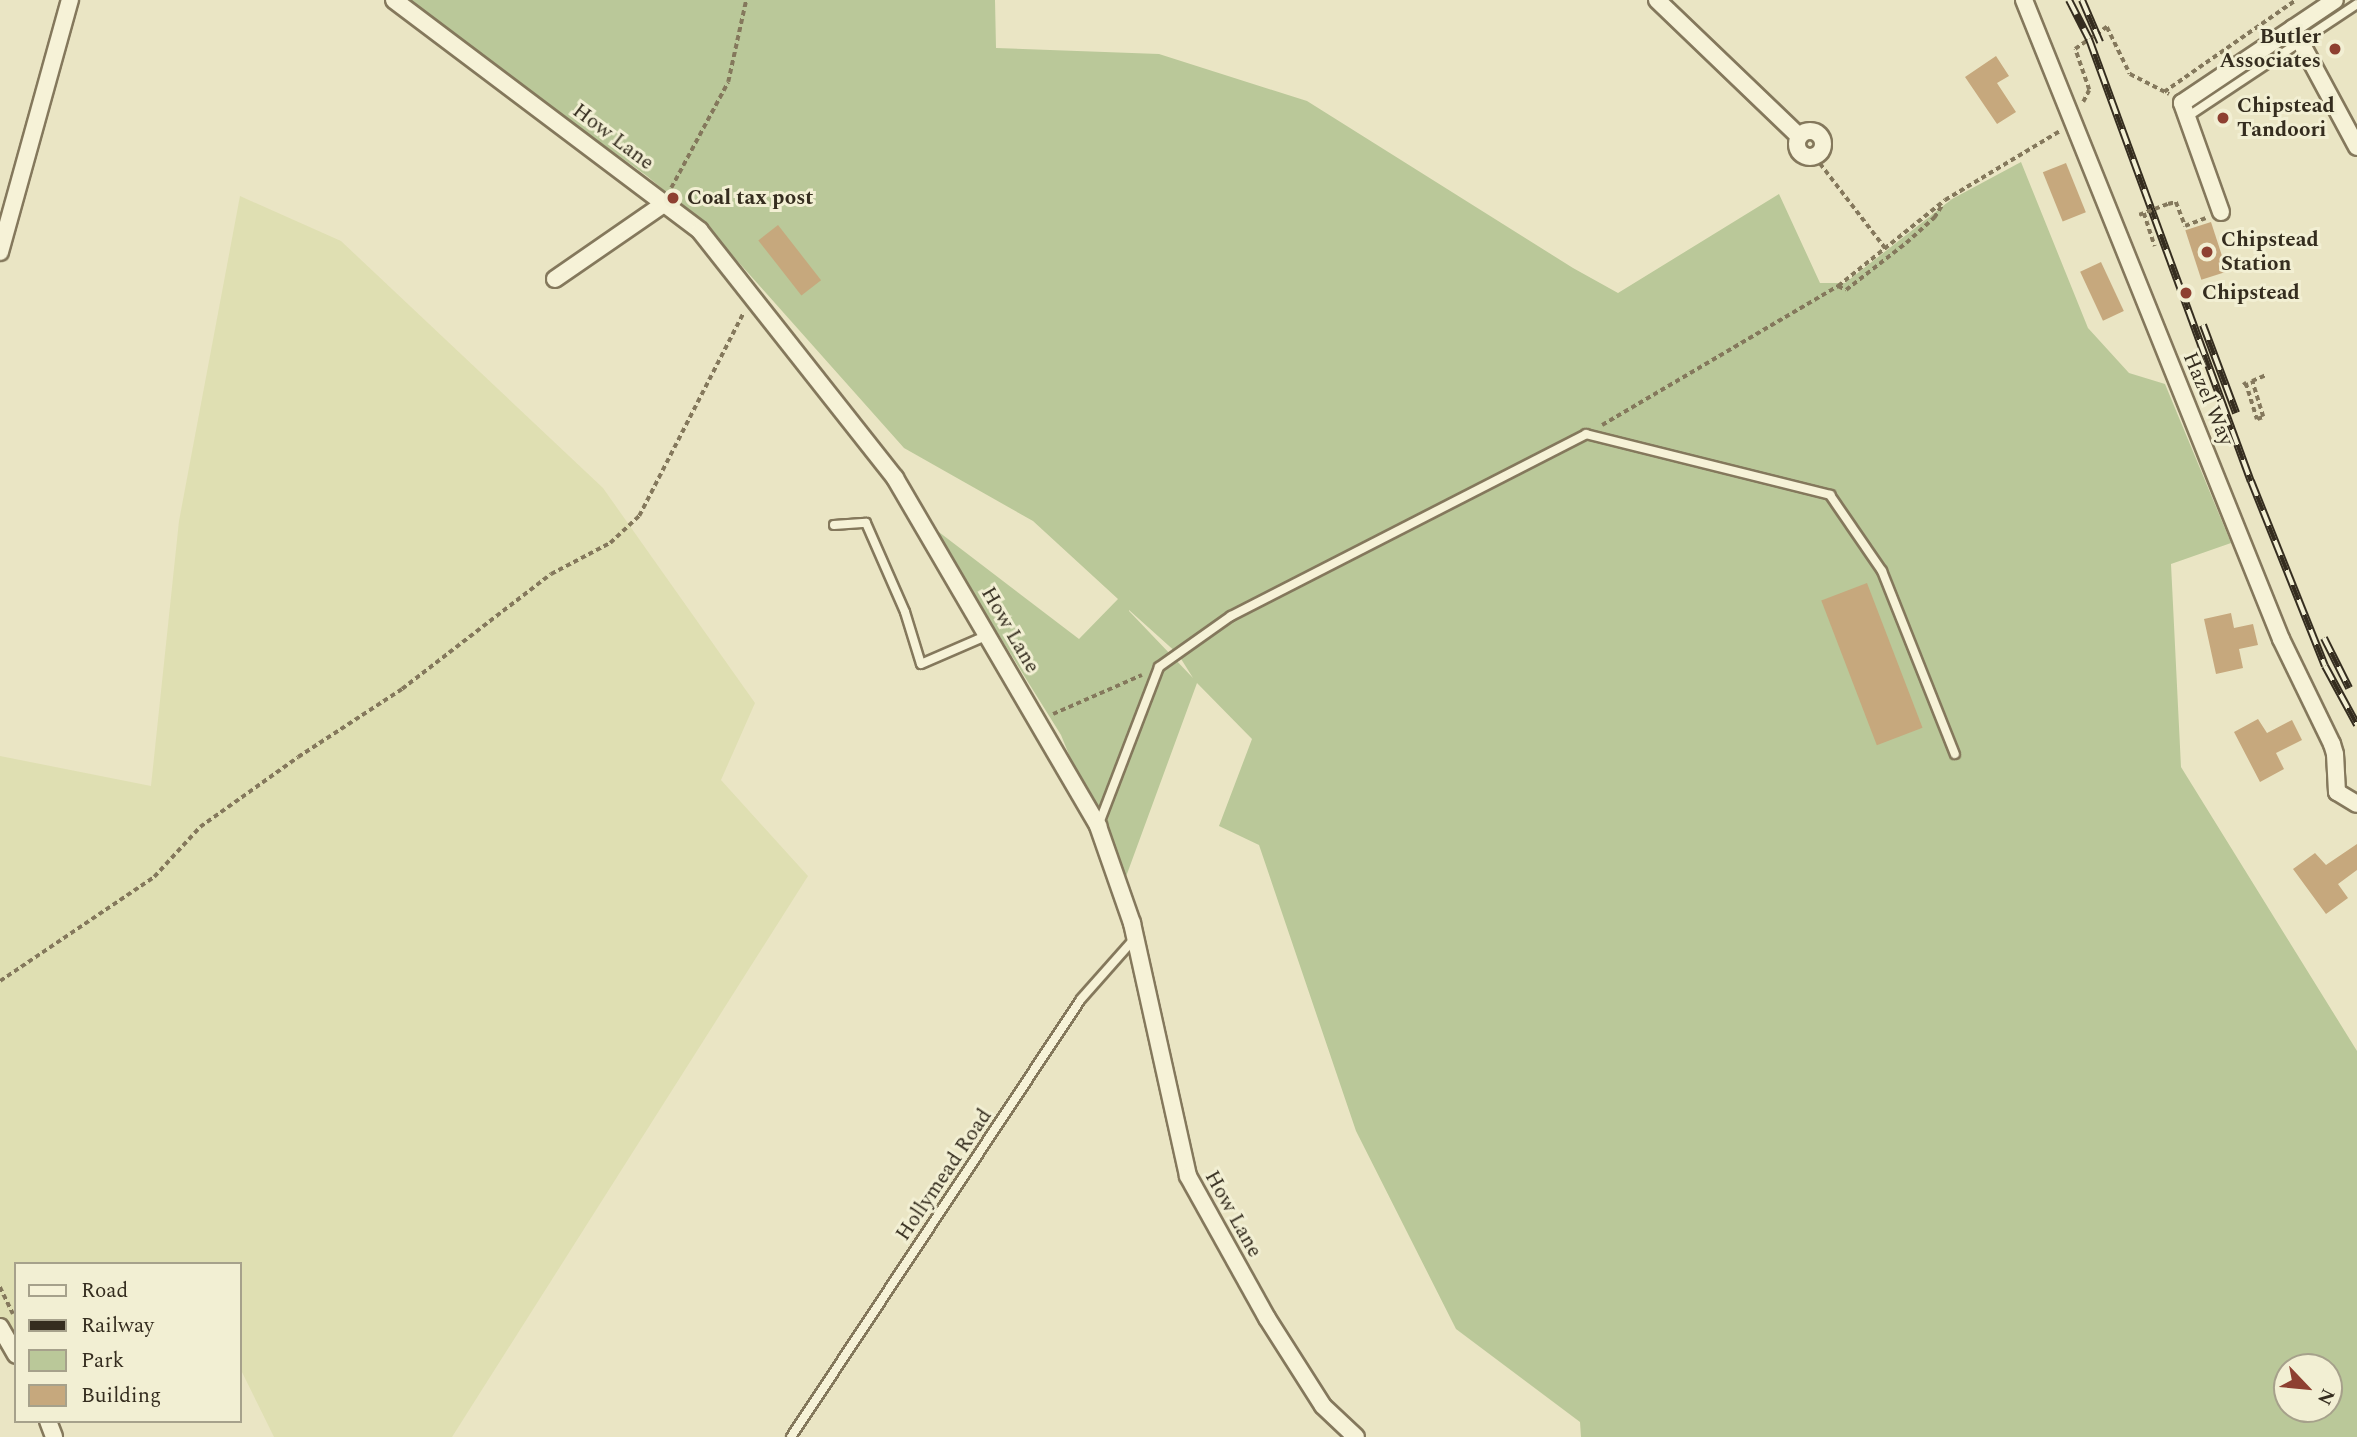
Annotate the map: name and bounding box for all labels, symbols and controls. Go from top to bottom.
place label: Butler Associates [2219,24,2321,74]
marker: Butler Associates [2327,41,2343,57]
place label: Chipstead Tandoori [2237,93,2335,143]
street label: How Lane [567,98,659,176]
marker: Chipstead Tandoori [2215,110,2231,126]
place label: Coal tax post [687,185,813,211]
marker: Coal tax post [665,190,681,206]
place label: Chipstead Station [2221,227,2319,277]
marker: Chipstead Station [2199,244,2215,260]
place label: Chipstead [2202,280,2300,306]
marker: Chipstead [2176,283,2196,303]
street label: Hazel Way [2177,349,2239,449]
street label: How Lane [975,582,1045,678]
street label: Hollymead Road [891,1104,997,1246]
street label: How Lane [1199,1166,1267,1262]
legend [14,1262,242,1423]
text: Road [81,1275,128,1307]
text: Railway [81,1310,154,1342]
text: Park [81,1345,124,1377]
north arrow [2273,1353,2343,1423]
text: Building [81,1380,161,1412]
text: N [2309,1383,2342,1410]

